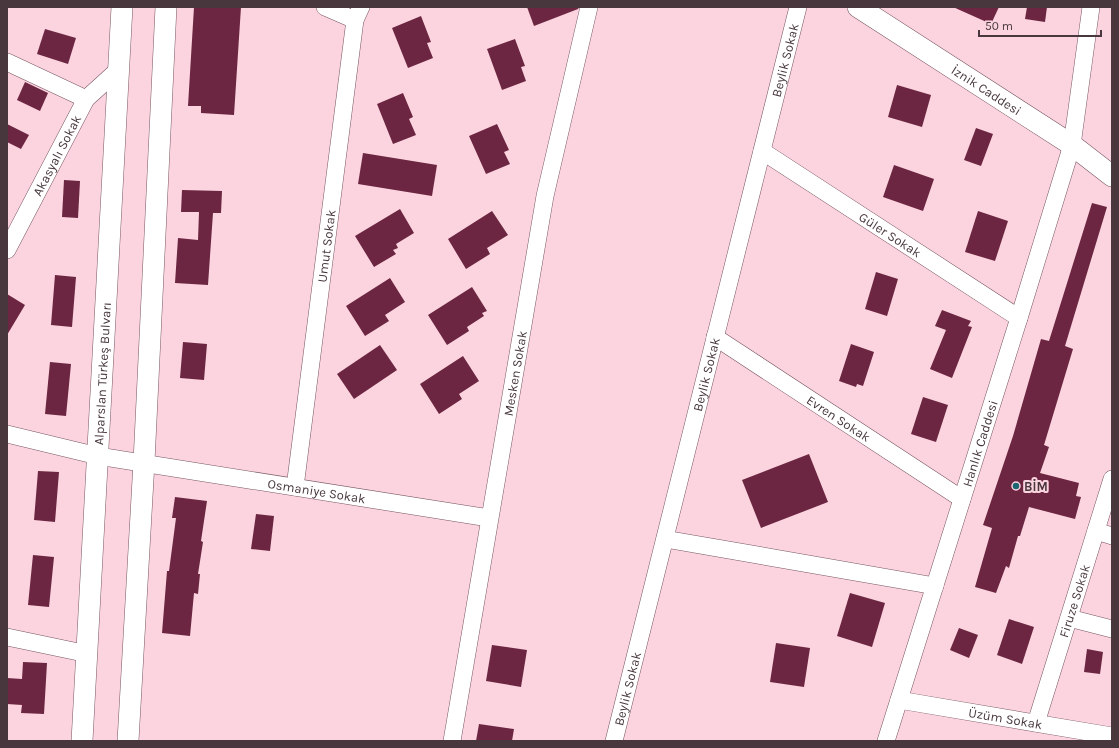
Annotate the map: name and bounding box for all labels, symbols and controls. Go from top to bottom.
scale bar [979,12,1101,38]
text: 50 m [985,19,1013,33]
street label: Beylik Sokak [768,22,801,99]
street label: İznik Caddesi [949,62,1024,118]
street label: Akasyalı Sokak [29,112,84,198]
street label: Umut Sokak [314,209,338,283]
street label: Güler Sokak [856,209,924,260]
street label: Alparslan Türkeş Bulvarı [91,302,113,445]
street label: Mesken Sokak [500,330,529,417]
street label: Beylik Sokak [689,336,722,413]
street label: Evren Sokak [804,392,873,444]
street label: Hanlık Caddesi [959,398,1000,488]
street label: Osmaniye Sokak [267,476,367,506]
place label: BİM [1024,478,1048,494]
marker: BİM [1011,481,1021,491]
street label: Firuze Sokak [1056,562,1093,639]
street label: Beylik Sokak [611,650,644,727]
street label: Üzüm Sokak [967,703,1044,732]

